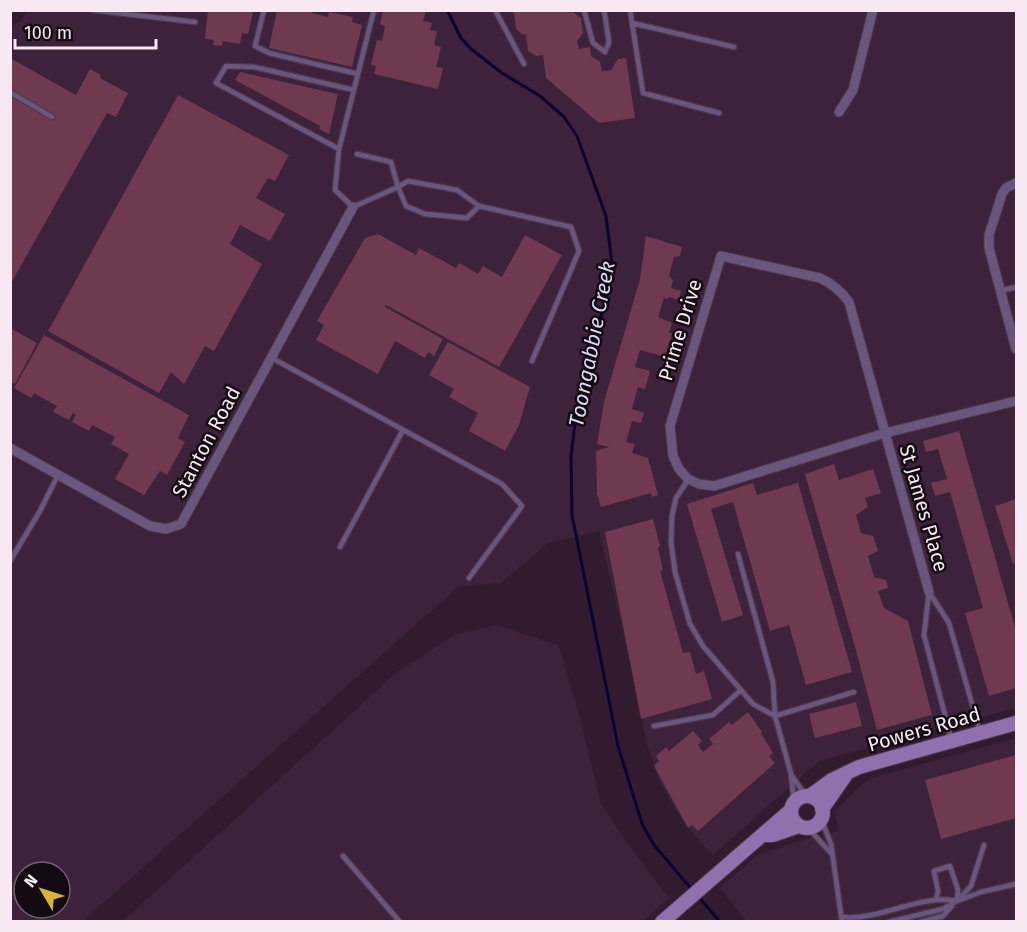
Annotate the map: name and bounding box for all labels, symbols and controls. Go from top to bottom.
scale bar [15,12,156,50]
text: 100 m [24,22,72,44]
water label: Toongabbie Creek [563,259,621,429]
street label: Prime Drive [653,276,707,384]
street label: Stanton Road [167,382,245,502]
street label: St James Place [894,442,954,574]
street label: Powers Road [865,701,983,757]
north arrow [12,860,72,920]
text: N [20,871,41,891]

